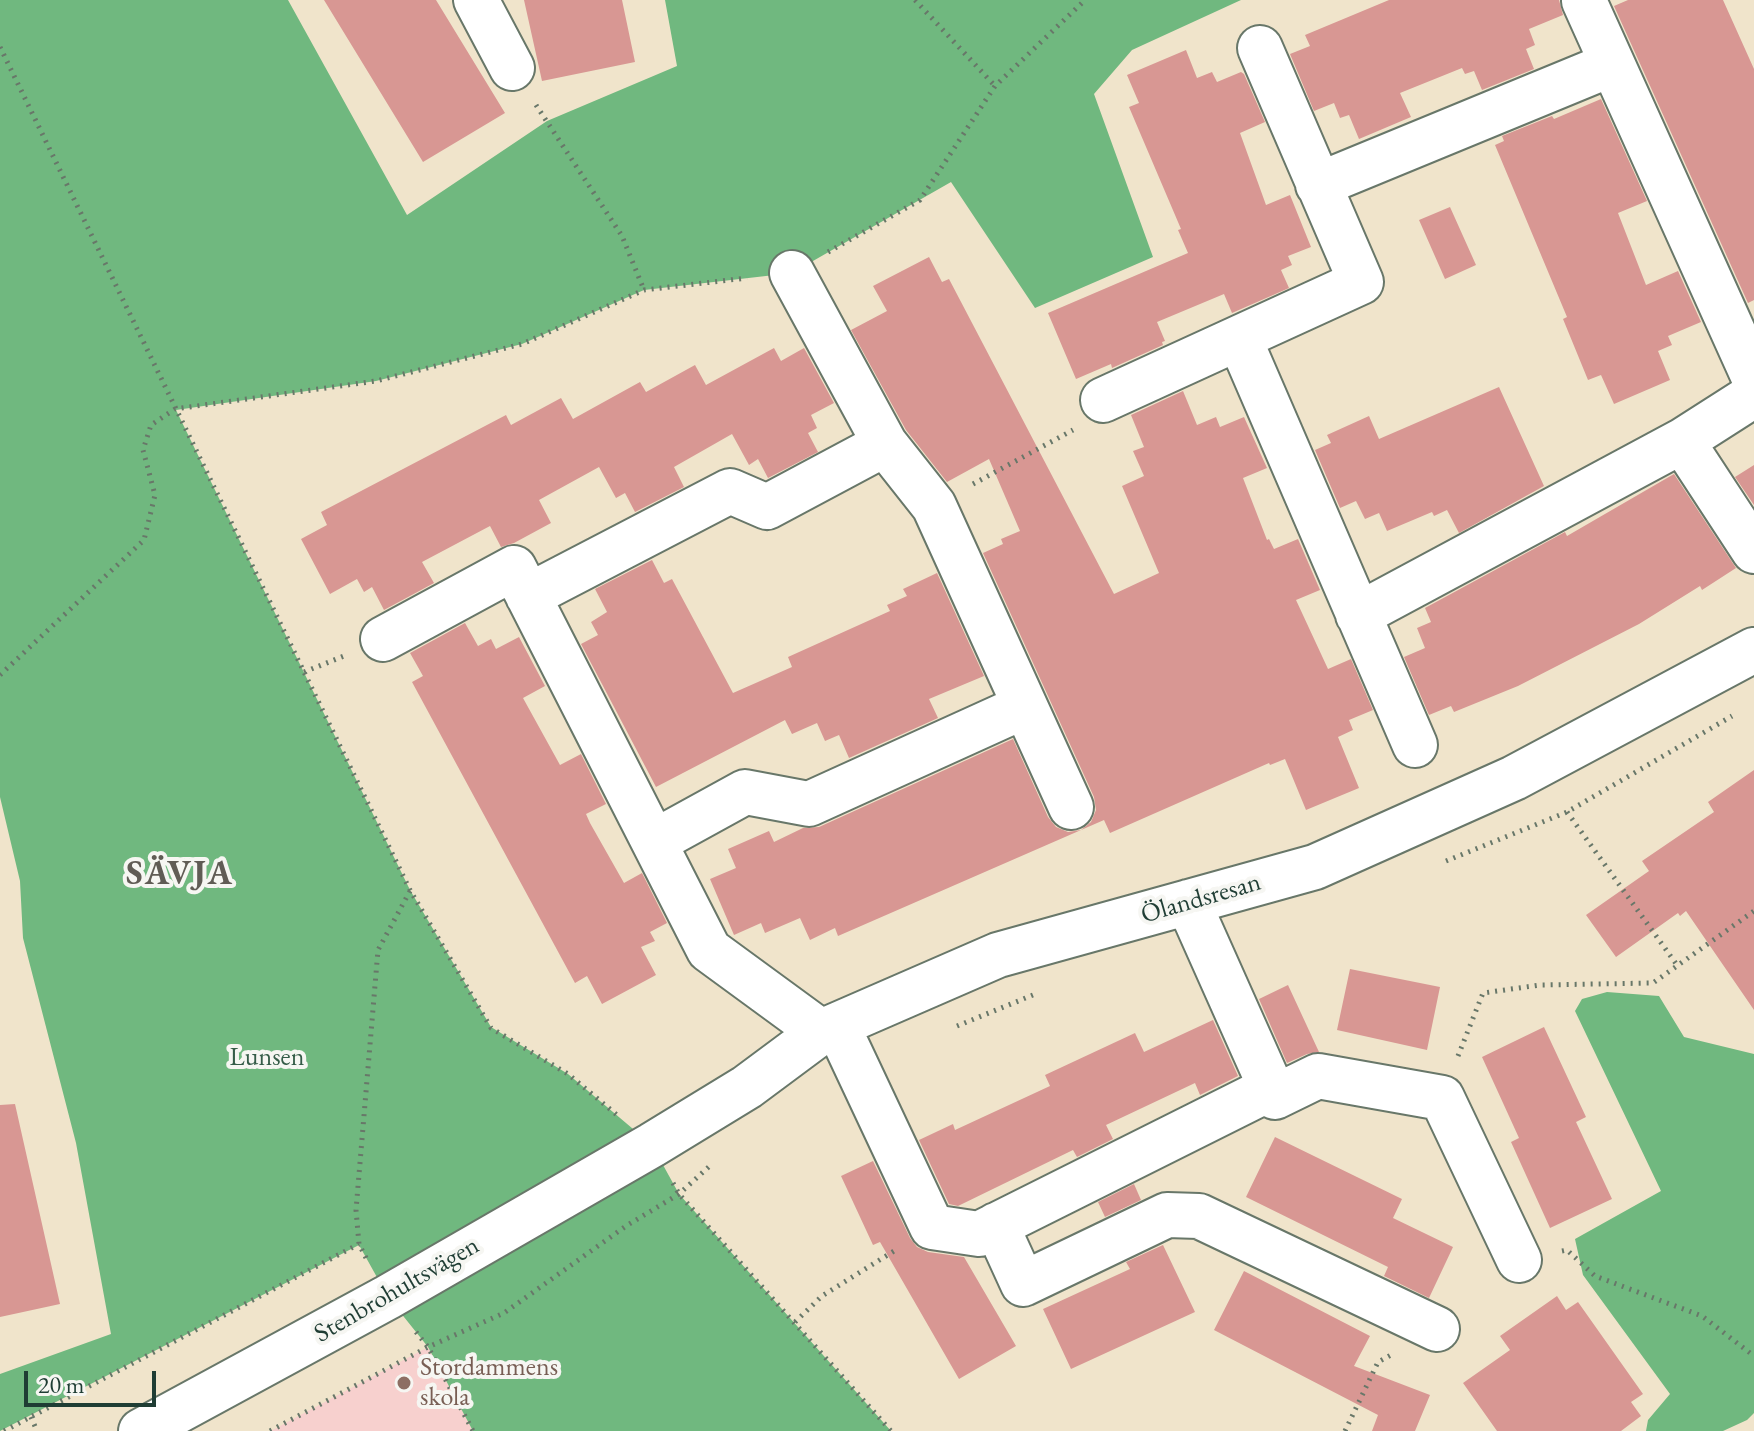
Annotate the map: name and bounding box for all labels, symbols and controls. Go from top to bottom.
district label: SÄVJA [126,855,234,895]
street label: Ölandsresan [1138,867,1264,931]
park label: Lunsen [230,1042,304,1074]
street label: Stenbrohultsvägen [309,1230,485,1350]
place label: Stordammens skola [420,1352,558,1414]
scale bar [28,1355,160,1405]
text: 20 m [38,1369,85,1400]
marker: Stordammens skola [395,1374,413,1392]

